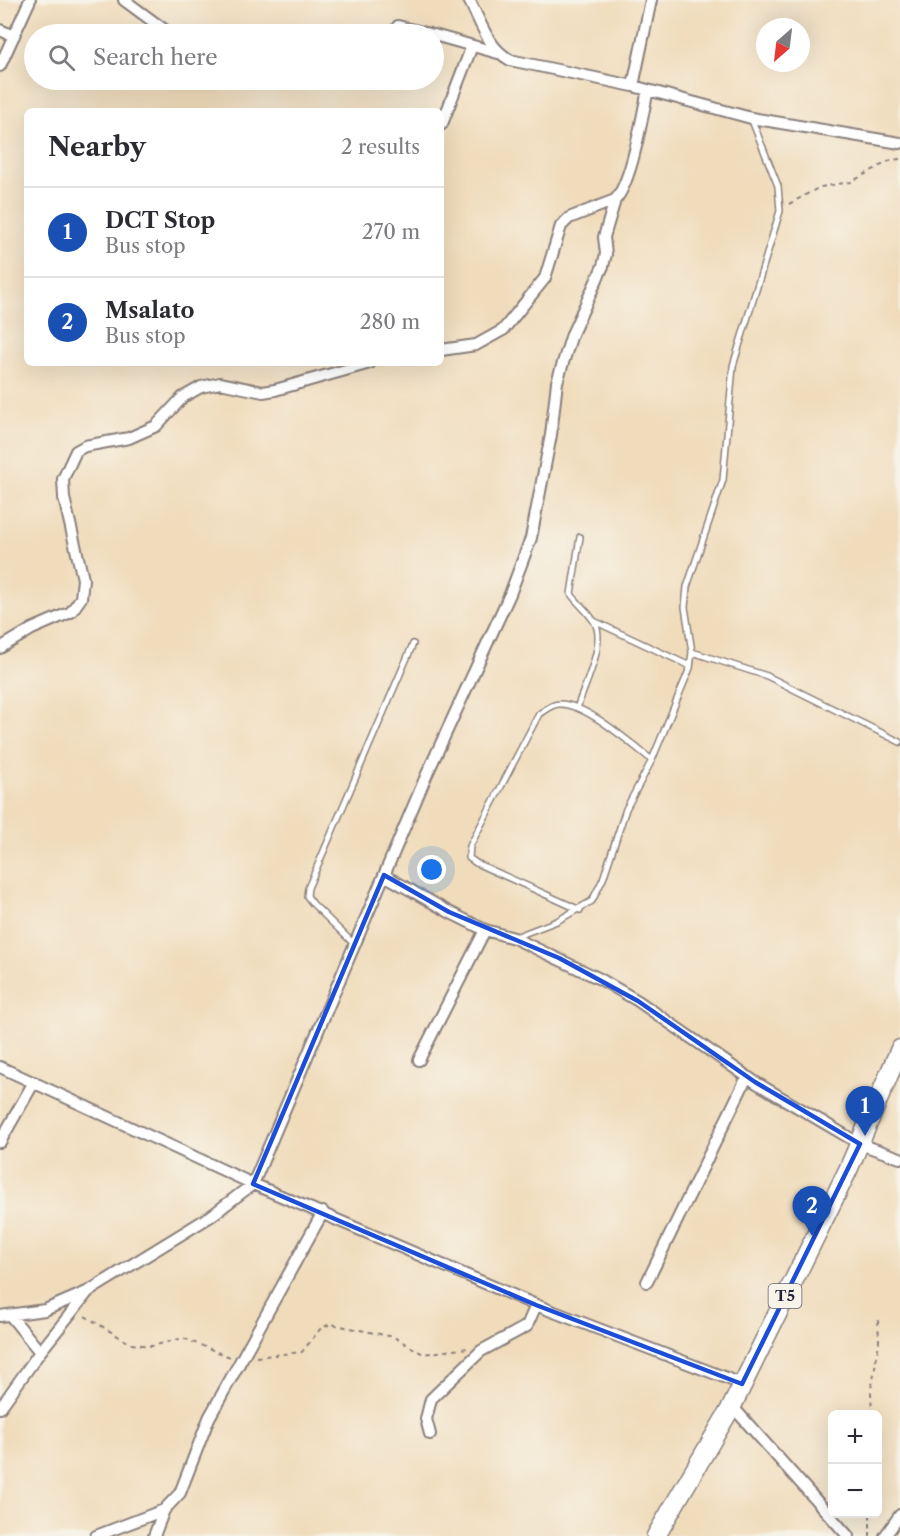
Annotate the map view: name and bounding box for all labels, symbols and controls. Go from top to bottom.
north arrow [756,18,810,72]
search box [24,24,444,90]
icon: search [45,41,78,74]
text: Search here [93,44,218,71]
text: Nearby [48,131,146,163]
text: 2 results [341,135,420,159]
text: DCT Stop [105,207,215,234]
text: 1 [63,220,72,244]
text: 270 m [362,220,420,244]
text: Bus stop [105,234,186,258]
text: Msalato [105,297,194,324]
text: 2 [62,310,73,334]
text: 280 m [360,310,420,334]
text: Bus stop [105,324,186,348]
your location [417,855,446,884]
pin: 1 [846,1086,884,1136]
pin: 2 [792,1186,832,1236]
road number: T5 [768,1284,802,1308]
map controls [828,1410,882,1518]
button: + [828,1410,882,1464]
button: − [828,1464,882,1518]

